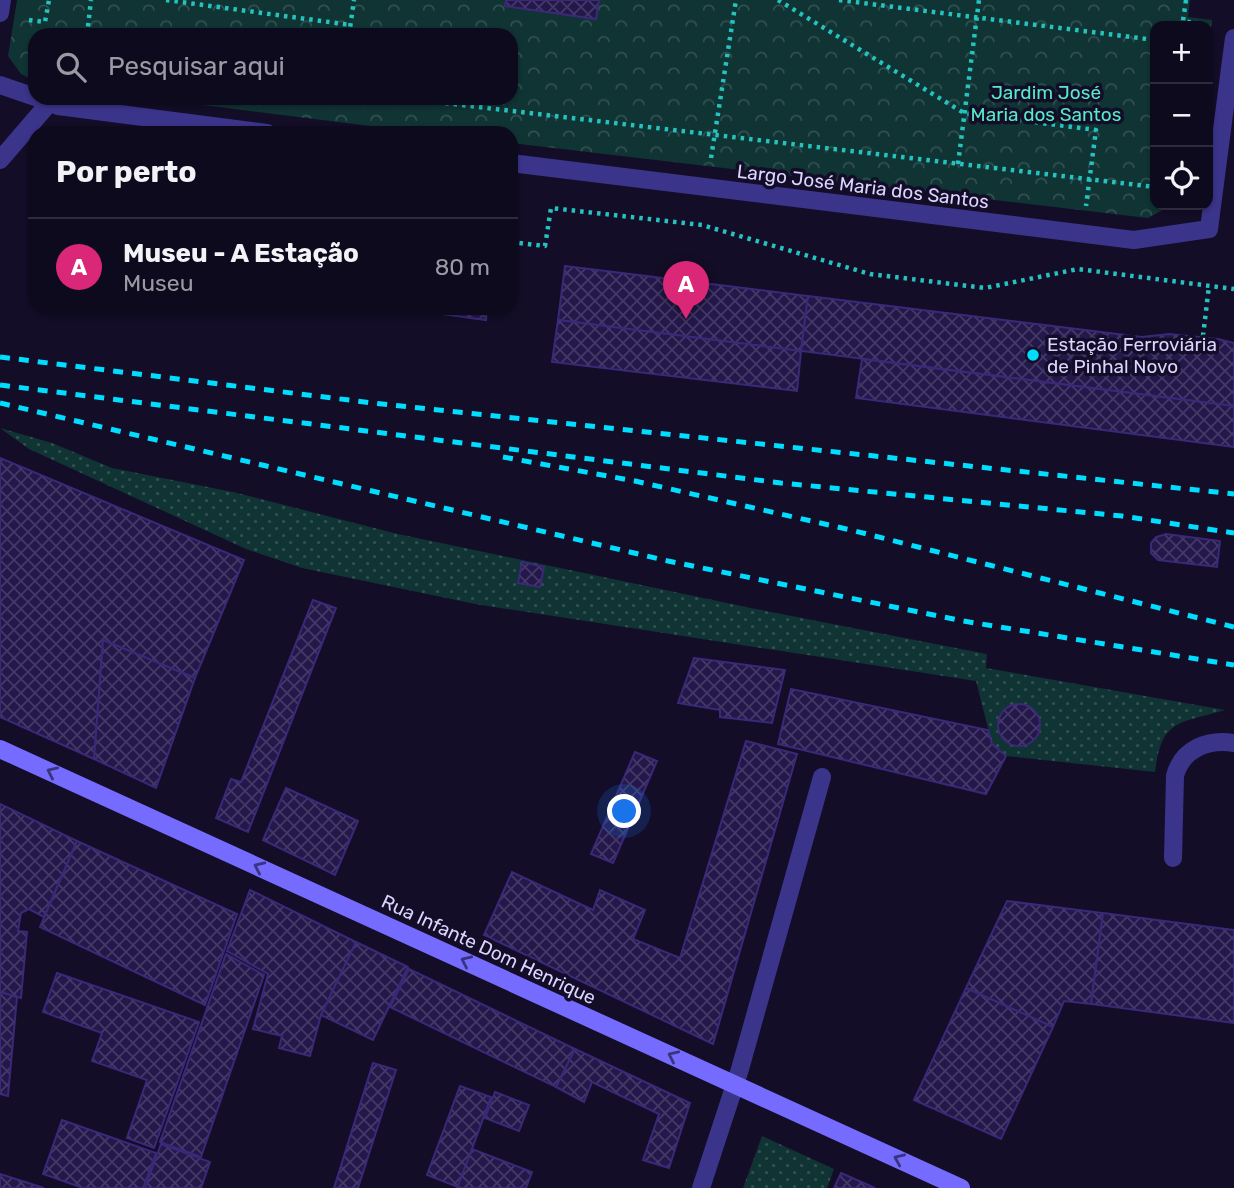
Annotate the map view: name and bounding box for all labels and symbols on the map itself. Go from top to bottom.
park label: Jardim José Maria dos Santos [971,81,1121,126]
street label: Largo José Maria dos Santos [736,160,990,213]
pin: A [663,261,709,319]
place label: Estação Ferroviária de Pinhal Novo [1047,333,1217,378]
marker: Estação Ferroviária de Pinhal Novo [1025,347,1041,363]
one-way arrow [47,767,59,781]
your location [607,794,641,828]
one-way arrow [254,861,266,875]
street label: Rua Infante Dom Henrique [378,890,600,1009]
one-way arrow [461,955,473,969]
one-way arrow [668,1050,680,1064]
one-way arrow [894,1153,906,1167]

